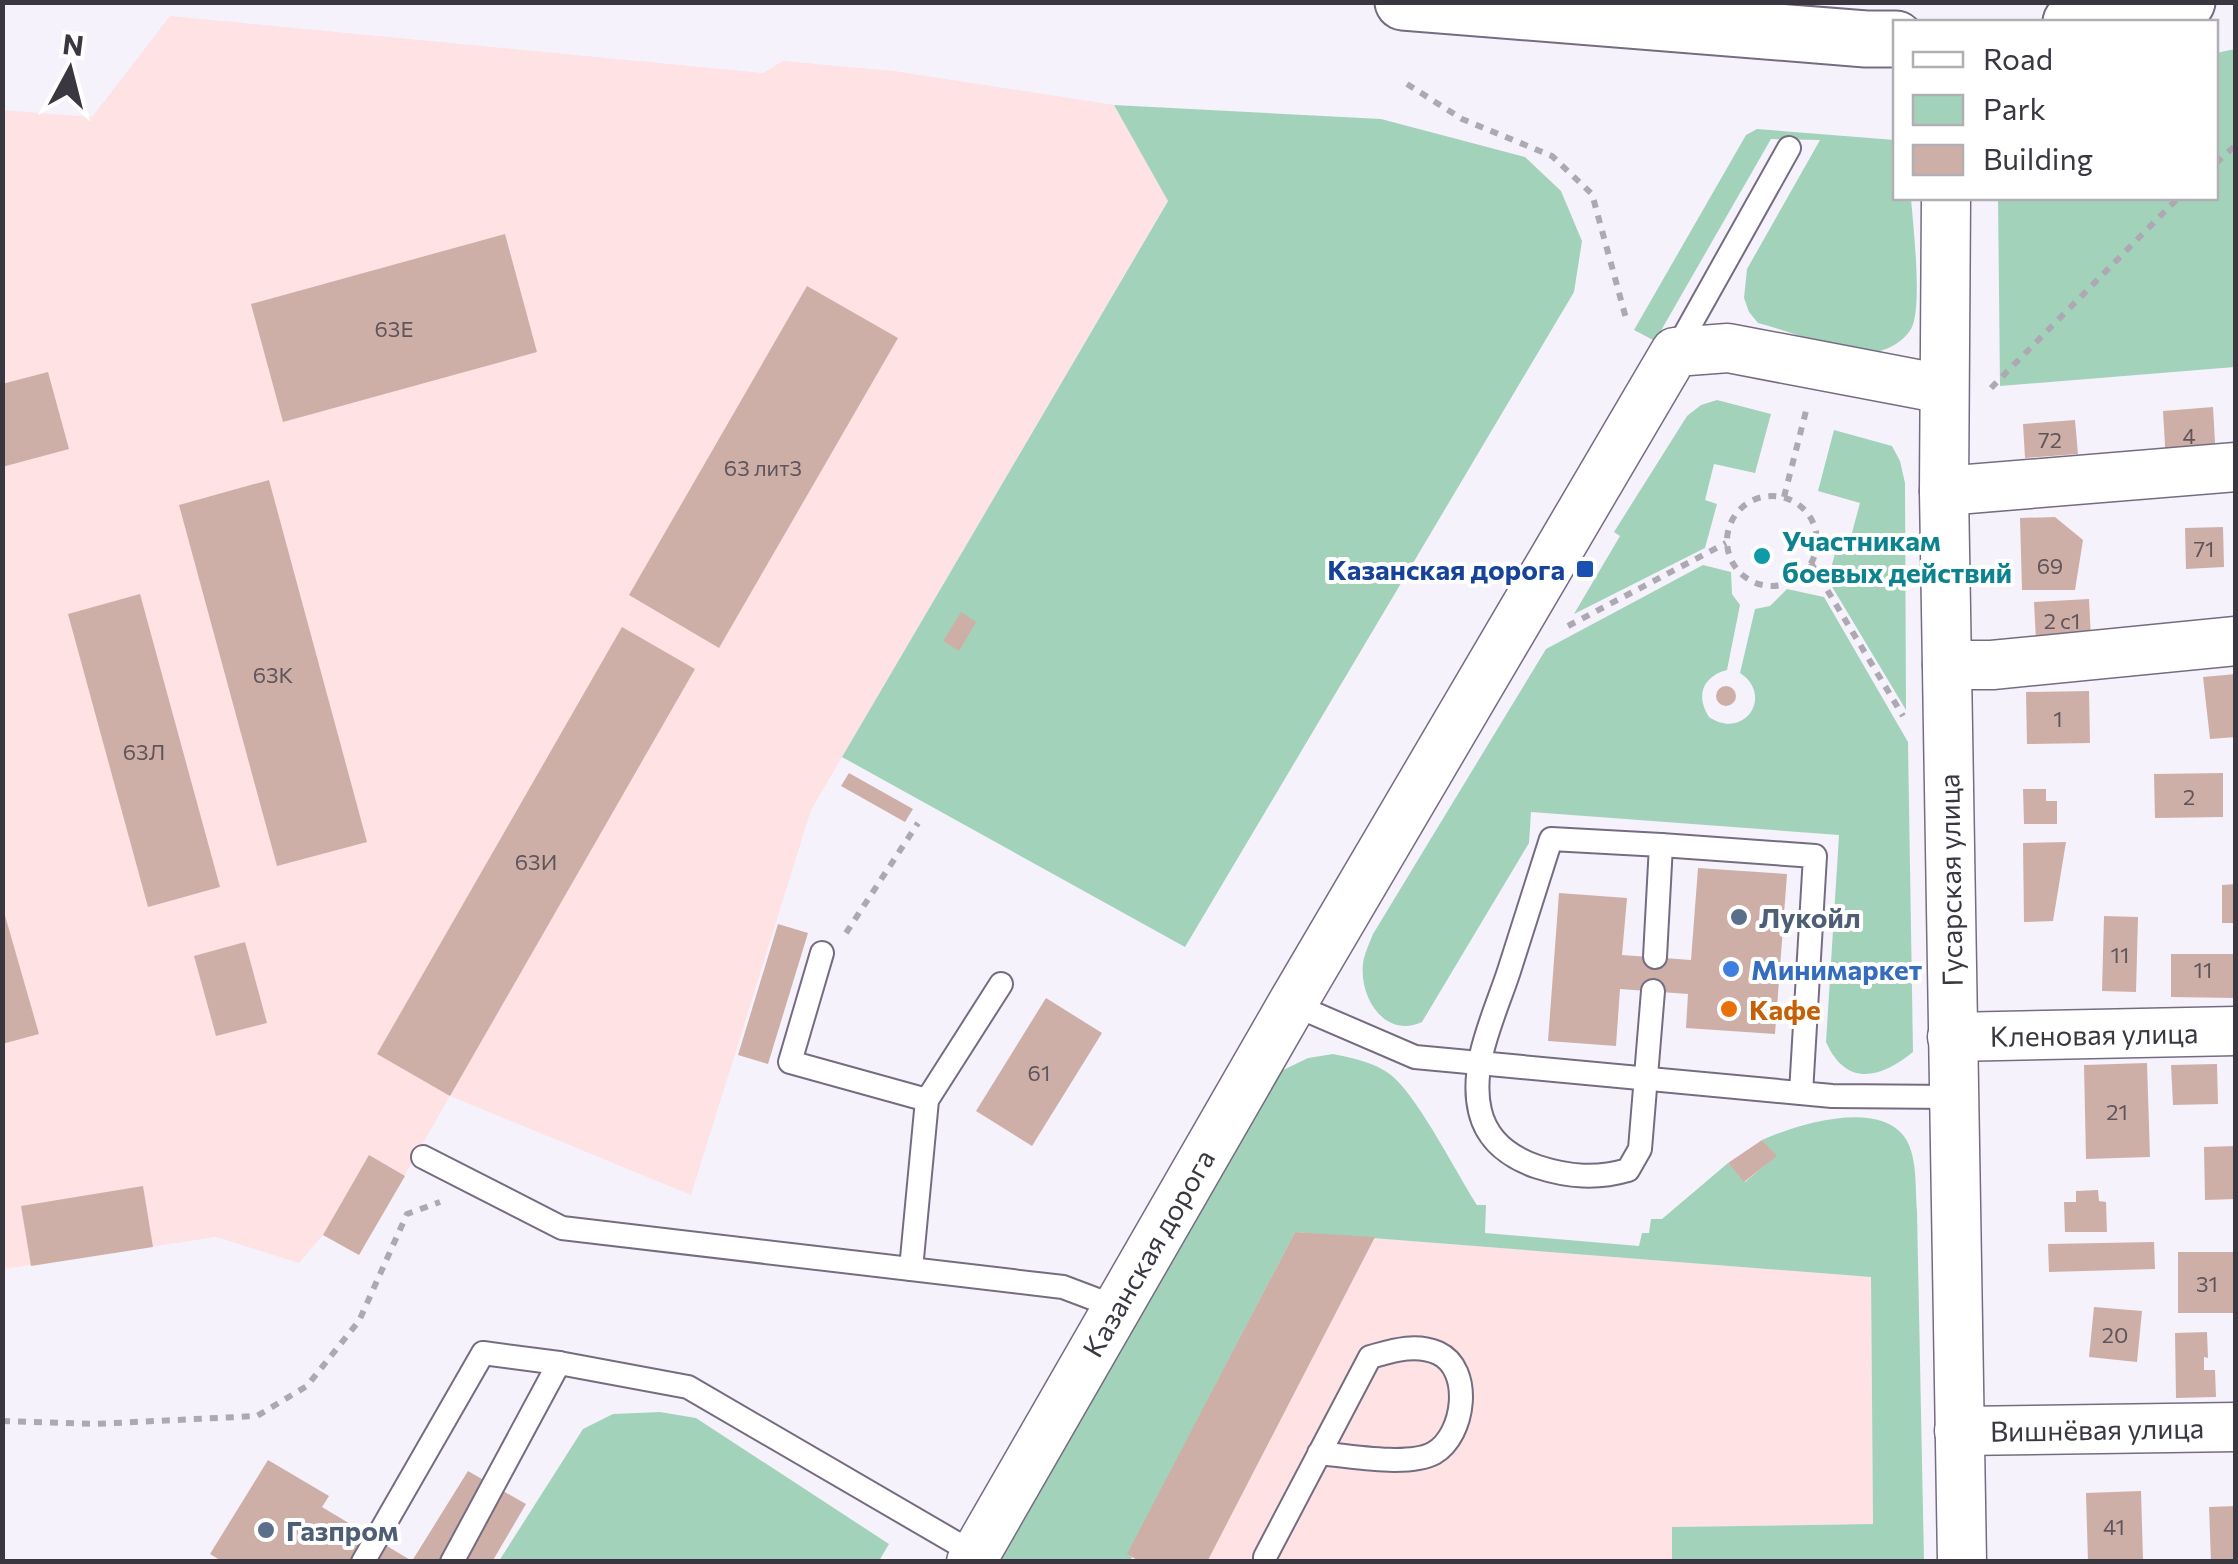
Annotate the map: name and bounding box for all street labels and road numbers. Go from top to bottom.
street label: Гусарская улица [1931,773,1969,987]
street label: Кленовая улица [1989,1015,2199,1053]
street label: Казанская дорога [1075,1143,1221,1363]
street label: Вишнёвая улица [1990,1410,2204,1448]

